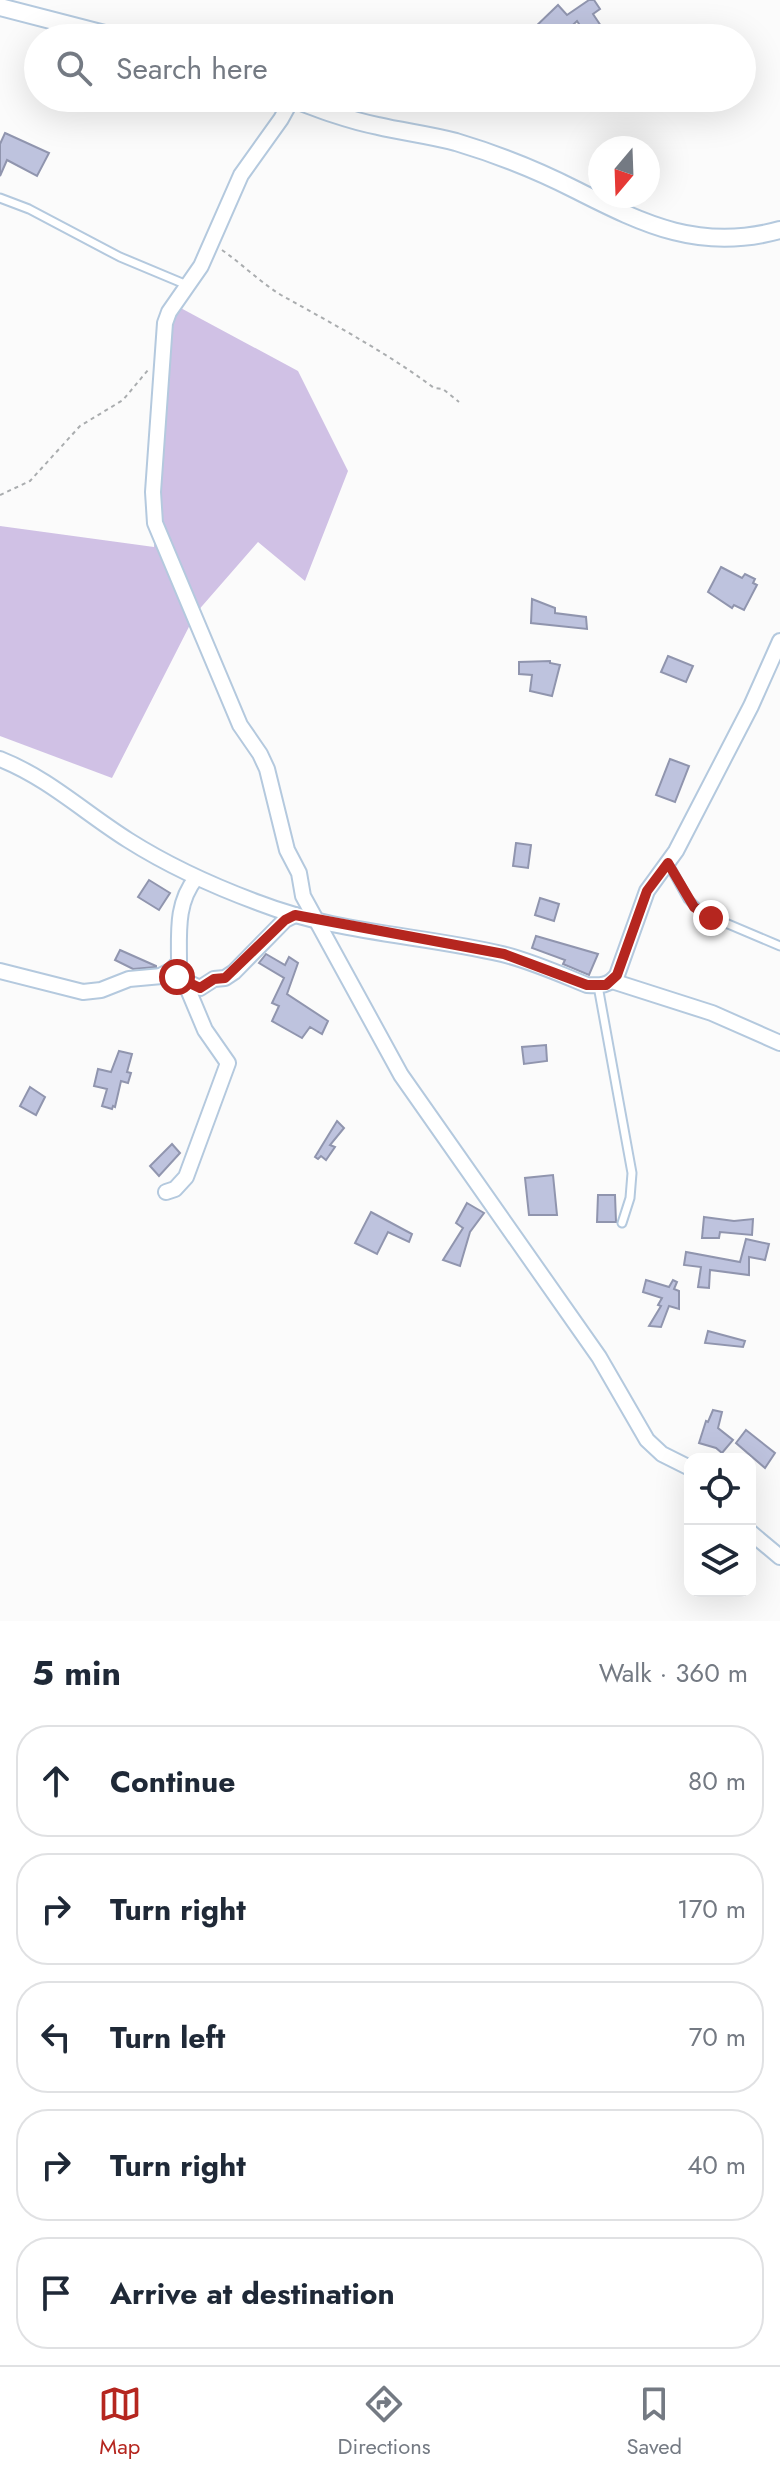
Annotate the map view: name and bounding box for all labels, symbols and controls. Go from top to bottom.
search box [24,24,756,112]
icon: search [52,46,96,90]
text: Search here [116,47,268,90]
north arrow [588,136,660,208]
route end [693,900,729,936]
route start [159,959,195,995]
map controls [684,1453,756,1597]
button: locate [684,1453,756,1525]
button: layers [684,1525,756,1597]
text: 5 min [32,1649,121,1698]
text: Walk · 360 m [599,1654,748,1692]
icon: ahead [34,1759,78,1803]
text: Continue [110,1760,236,1803]
text: 80 m [688,1762,746,1800]
icon: right [34,1887,78,1931]
text: Turn right [110,1888,246,1931]
text: 170 m [677,1890,746,1928]
icon: left [34,2015,78,2059]
text: Turn left [110,2016,225,2059]
text: 70 m [689,2018,746,2056]
icon: right [34,2143,78,2187]
text: Turn right [110,2144,246,2187]
text: 40 m [687,2146,746,2184]
icon: arrive [34,2271,78,2315]
text: Arrive at destination [110,2272,395,2315]
tab: Map [98,2382,142,2462]
tab: Directions [338,2382,431,2462]
tab: Saved [626,2382,682,2462]

